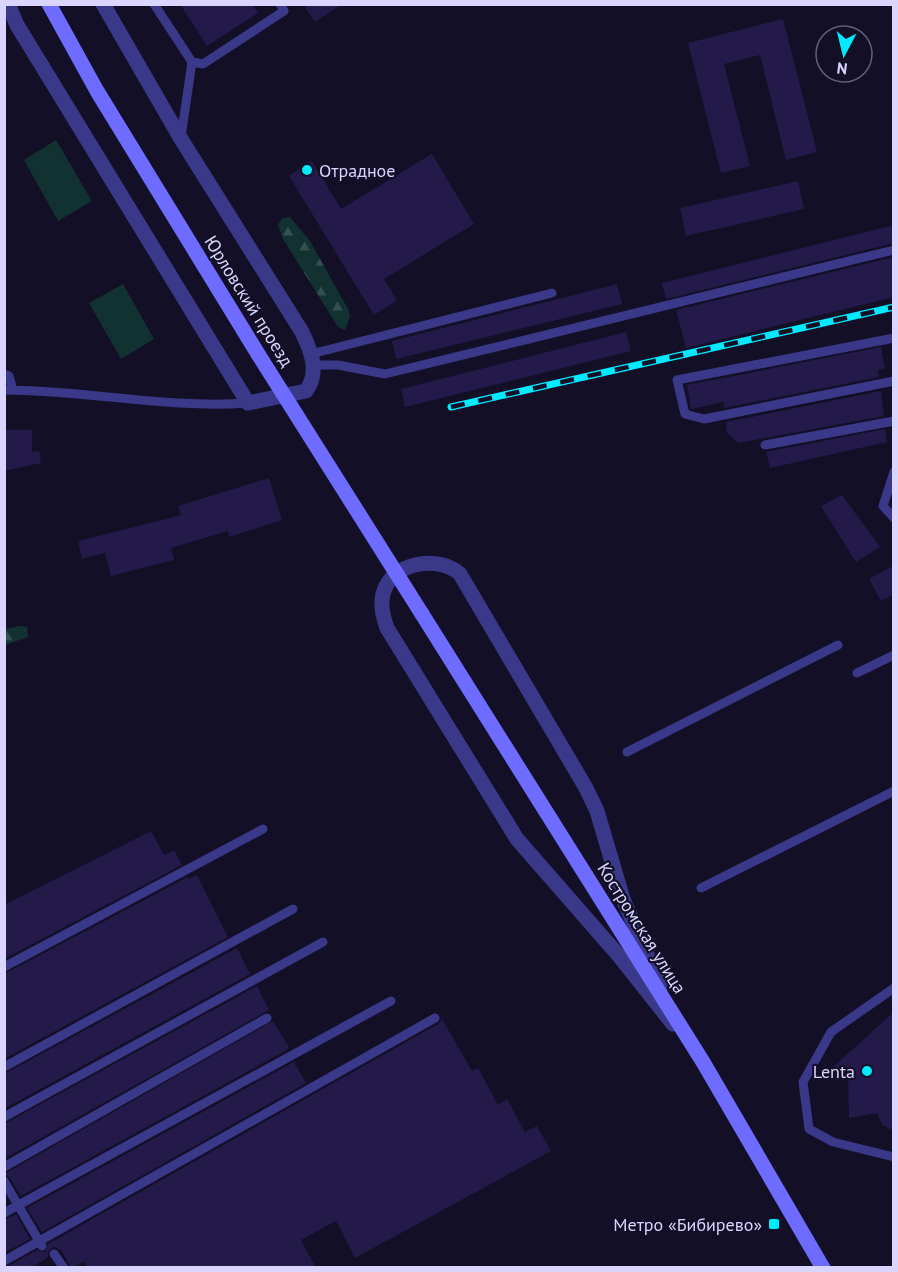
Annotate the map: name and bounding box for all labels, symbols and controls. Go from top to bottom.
north arrow [814,24,874,84]
text: N [836,58,849,79]
place label: Отрадное [319,159,395,182]
marker: Отрадное [300,163,314,177]
street label: Юрловский проезд [199,231,299,371]
street label: Костромская улица [592,858,692,998]
place label: Lenta [813,1060,855,1083]
marker: Lenta [860,1064,874,1078]
place label: Метро «Бибирево» [613,1213,762,1236]
marker: Метро «Бибирево» [767,1217,781,1231]

